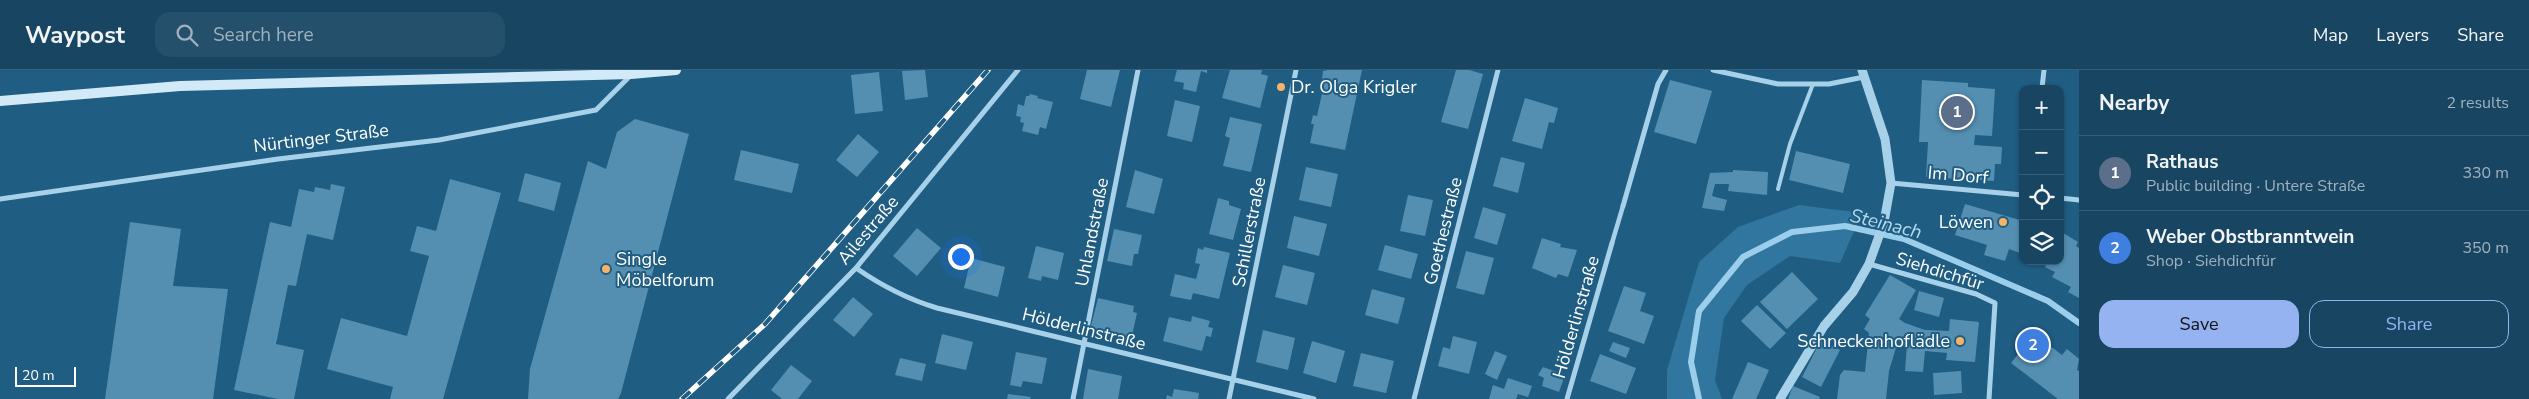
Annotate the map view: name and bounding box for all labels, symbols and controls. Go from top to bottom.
search box [155,12,505,57]
text: Waypost [25,19,125,51]
icon: search [173,21,201,49]
text: Search here [213,22,314,48]
text: Map [2313,23,2348,47]
text: Layers [2376,23,2429,47]
text: Share [2457,23,2504,47]
place label: Dr. Olga Krigler [1291,75,1417,99]
marker: Dr. Olga Krigler [1275,81,1287,93]
map controls [2019,85,2064,265]
button: + [2019,85,2064,130]
text: Nearby [2099,89,2169,117]
text: 2 results [2447,92,2509,114]
pin: 1 [1941,93,1973,131]
street label: Nürtinger Straße [252,118,390,158]
button: − [2019,130,2064,175]
text: Rathaus [2146,149,2218,175]
street label: Im Dorf [1927,160,1990,190]
text: 1 [2110,162,2120,184]
text: 330 m [2462,162,2509,184]
street label: Schillerstraße [1227,175,1271,289]
street label: Goethestraße [1418,175,1468,287]
button: locate [2019,175,2064,220]
text: Public building · Untere Straße [2146,175,2365,197]
street label: Uhlandstraße [1070,176,1114,288]
street label: Ailestraße [832,190,904,270]
water label: Steinach [1847,203,1925,245]
place label: Löwen [1939,210,1993,234]
marker: Löwen [1997,216,2009,228]
button: layers [2019,220,2064,265]
text: Weber Obstbranntwein [2146,224,2354,250]
text: 2 [2110,237,2120,259]
text: 350 m [2462,237,2509,259]
your location [948,244,974,270]
street label: Siehdichfür [1893,246,1987,296]
place label: Single Möbelforum [616,247,714,292]
text: Shop · Siehdichfür [2146,250,2276,272]
street label: Hölderlinstraße [1547,253,1605,381]
marker: Single Möbelforum [600,263,612,275]
button: Save [2099,300,2299,348]
button: Share [2309,300,2509,348]
street label: Hölderlinstraße [1020,302,1148,356]
pin: 2 [2017,326,2049,364]
place label: Schneckenhoflädle [1797,329,1950,353]
marker: Schneckenhoflädle [1954,335,1966,347]
scale bar [15,364,76,387]
text: 20 m [22,366,54,385]

